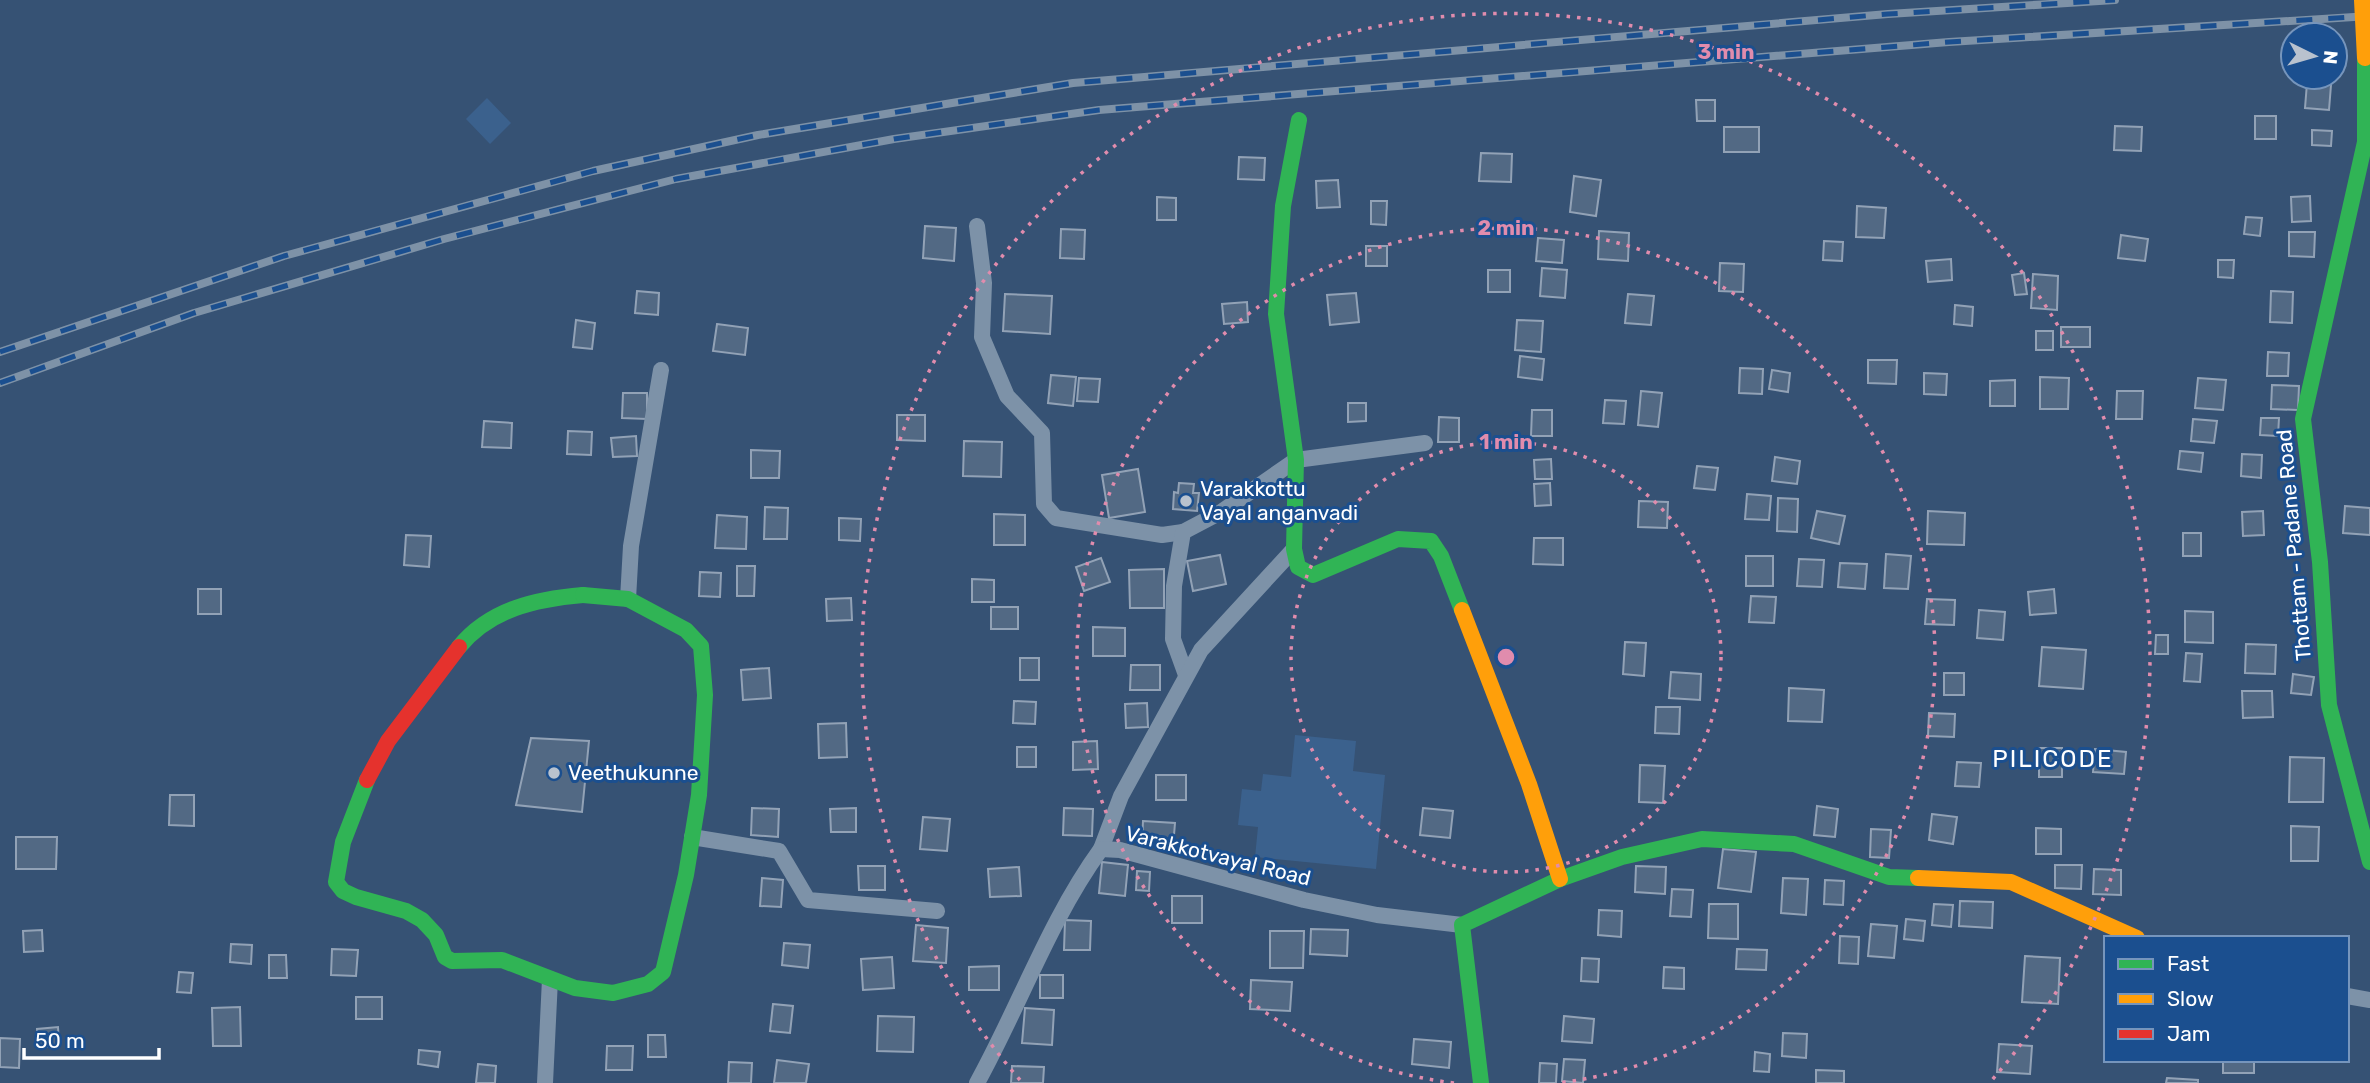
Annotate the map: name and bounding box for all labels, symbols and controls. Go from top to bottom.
north arrow [2279,21,2349,91]
text: 3 min [1697,39,1755,64]
text: N [2318,50,2342,65]
text: 2 min [1478,215,1534,240]
street label: Thottam - Padane Road [2271,428,2316,662]
text: 1 min [1479,429,1533,454]
place label: Varakkottu Vayal anganvadi [1200,476,1358,525]
marker: Varakkottu Vayal anganvadi [1178,493,1194,509]
centre of rings [1494,645,1518,669]
district label: PILICODE [1992,745,2114,773]
place label: Veethukunne [568,760,698,785]
marker: Veethukunne [546,765,562,781]
street label: Varakkotvayal Road [1123,820,1313,891]
legend [2104,936,2349,1062]
text: Fast [2167,951,2209,976]
text: Slow [2167,986,2214,1011]
scale bar [24,1016,159,1060]
text: Jam [2167,1021,2211,1046]
text: 50 m [35,1028,85,1053]

